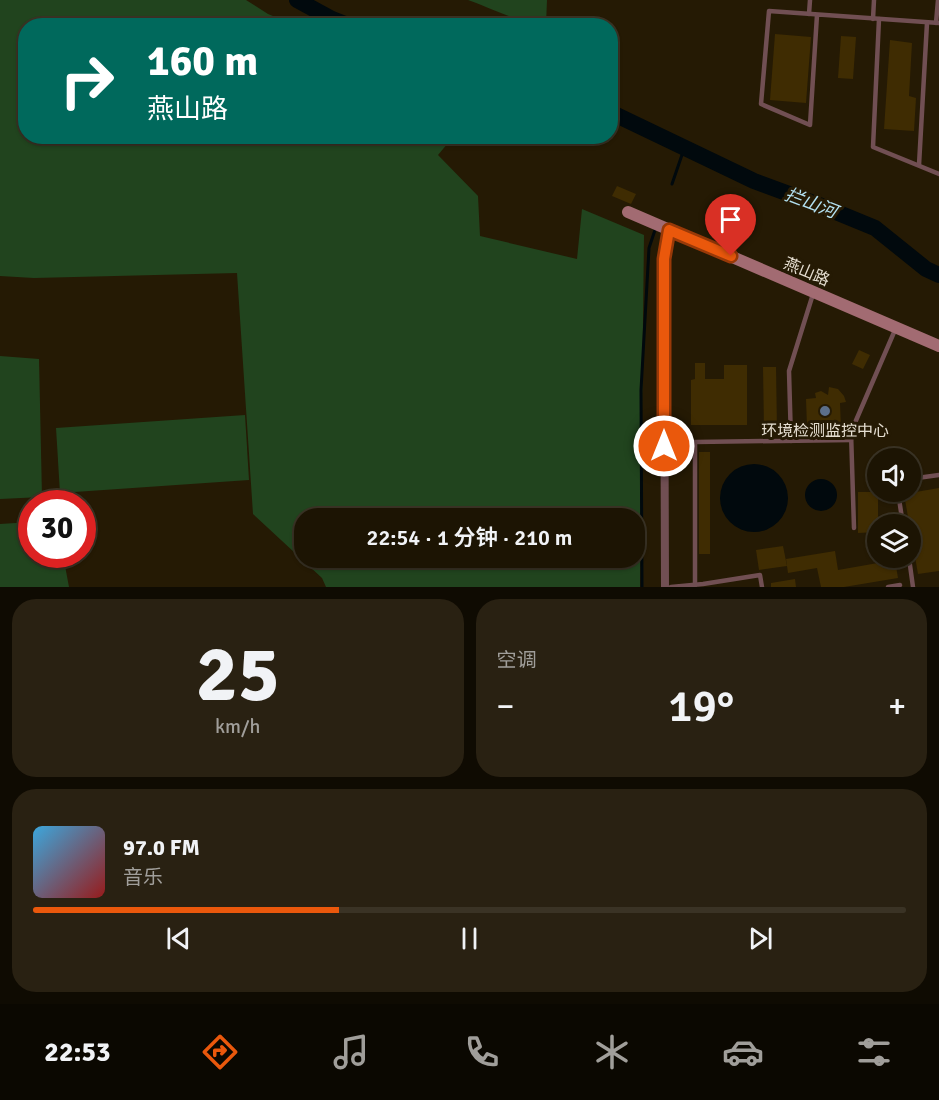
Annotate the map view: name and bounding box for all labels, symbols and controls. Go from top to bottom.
text: 160 m [147,36,258,87]
icon: right [48,42,126,120]
text: 燕山路 [147,93,228,126]
water label: 拦山河 [782,183,843,224]
pin [705,194,756,256]
icon: arrive [714,203,747,236]
street label: 燕山路 [781,253,833,291]
marker: 环境检测监控中心 [818,404,832,418]
position arrow [632,414,696,478]
place label: 环境检测监控中心 [761,421,889,441]
map controls [867,448,921,568]
button: sound [867,448,921,502]
speed limit sign: 30 [18,490,96,568]
button: layers [867,514,921,568]
text: 22:54 · 1 分钟 · 210 m [367,524,572,551]
text: 25 [196,627,280,723]
text: 空调 [497,648,537,673]
text: 19° [668,679,734,734]
text: − [497,686,514,727]
text: + [888,686,906,727]
text: km/h [215,714,260,739]
text: 97.0 FM [123,834,200,861]
text: 音乐 [123,865,163,890]
icon: previous [162,922,195,955]
icon: pause [453,922,486,955]
icon: next [744,922,777,955]
icon: directions [199,1031,241,1073]
icon: music [330,1031,372,1073]
icon: phone [461,1031,503,1073]
icon: climate [591,1031,633,1073]
icon: car [722,1031,764,1073]
icon: filters [853,1031,895,1073]
text: 22:53 [44,1036,111,1069]

